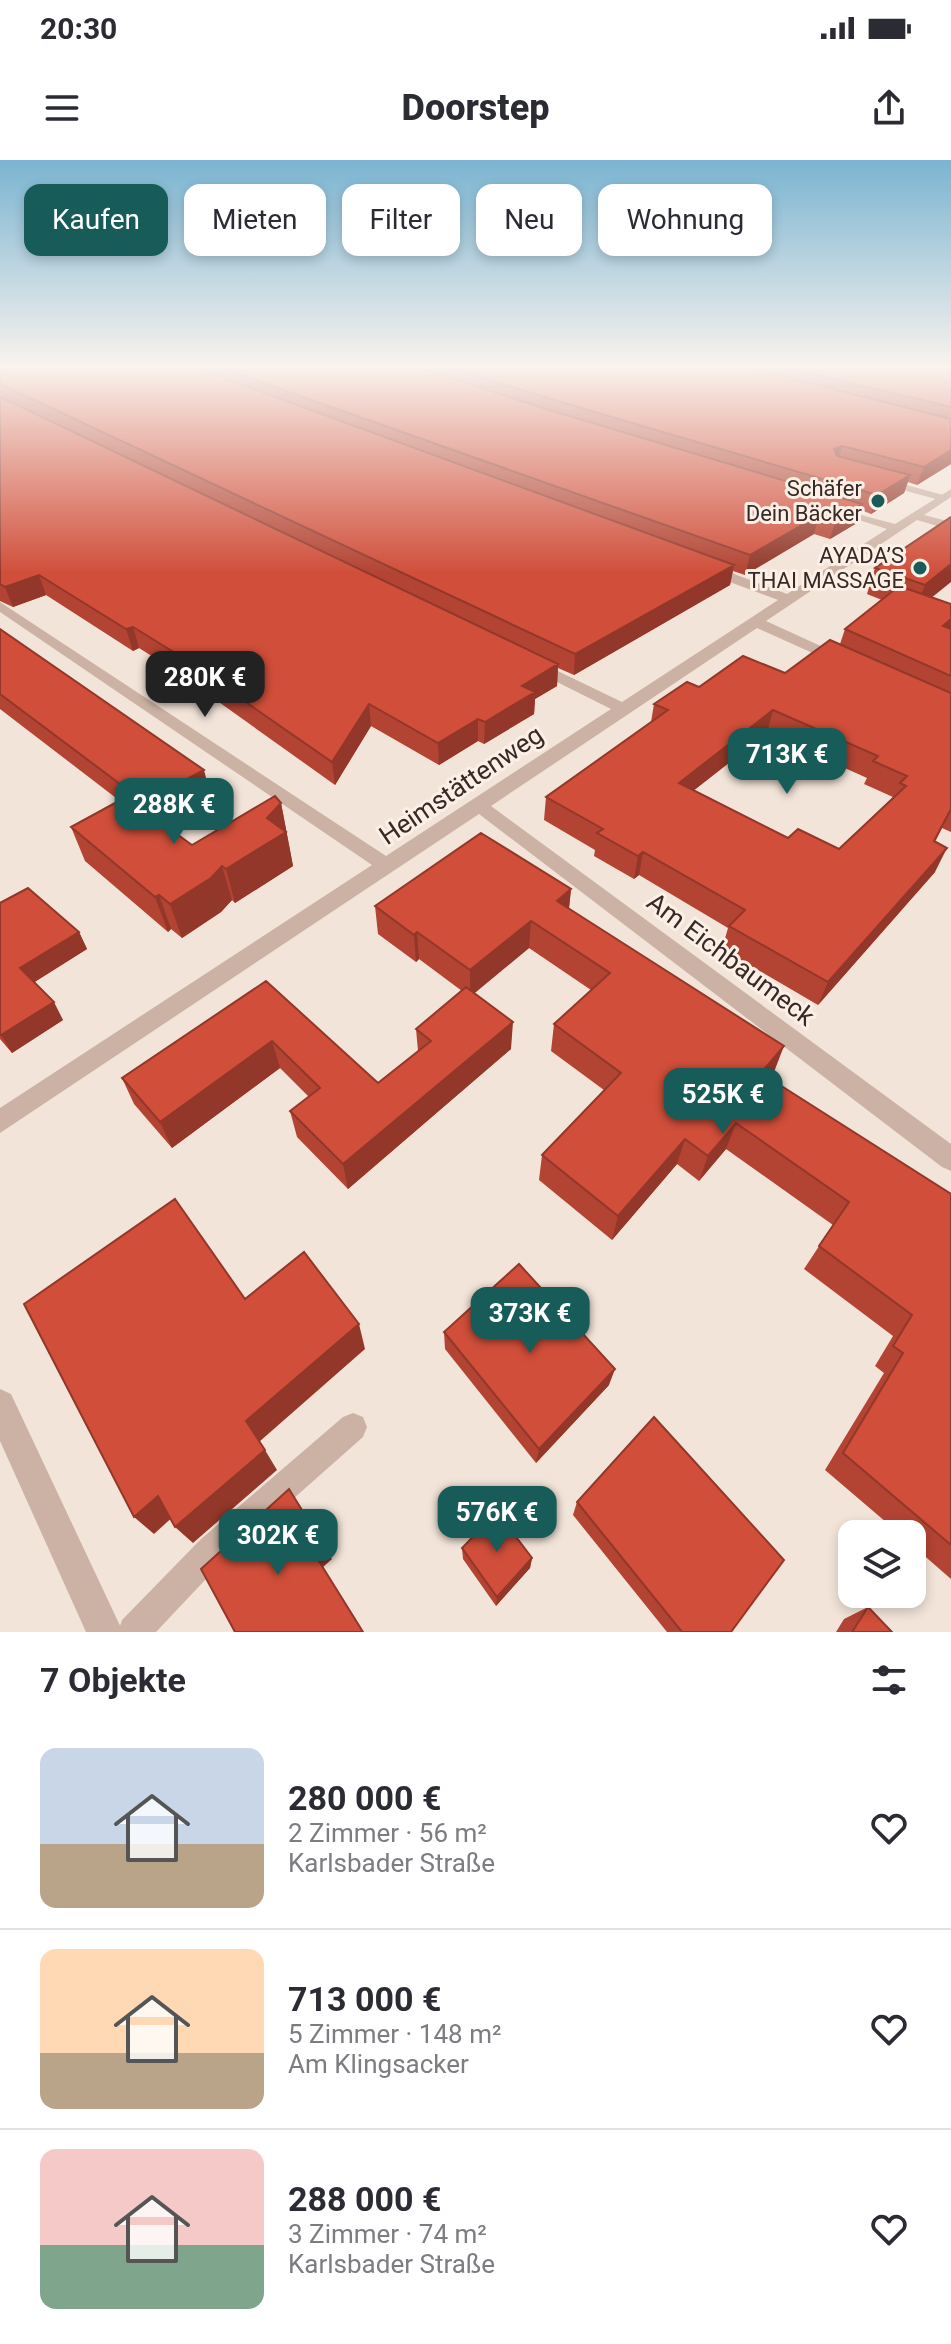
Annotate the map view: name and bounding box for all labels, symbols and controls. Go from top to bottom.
text: 20:30 [40,11,117,46]
icon: menu [40,86,84,130]
icon: share [867,86,911,130]
text: Doorstep [402,87,549,129]
chip: Kaufen [24,184,168,256]
chip: Mieten [184,184,326,256]
chip: Filter [342,184,460,256]
chip: Neu [476,184,582,256]
chip: Wohnung [598,184,772,256]
place label: Schäfer Dein Bäcker [746,476,863,526]
marker: Schäfer Dein Bäcker [869,492,887,510]
place label: AYADA’S THAI MASSAGE [748,543,904,593]
marker: AYADA’S THAI MASSAGE [911,559,929,577]
pin: 280K € [140,651,270,719]
text: 280K € [164,662,246,692]
street label: Heimstättenweg [374,719,548,851]
pin: 713K € [722,728,852,796]
text: 713K € [746,739,828,769]
pin: 288K € [109,778,239,846]
text: 288K € [133,789,215,819]
street label: Am Eichbaumeck [641,886,821,1032]
pin: 525K € [658,1068,788,1136]
text: 525K € [682,1079,764,1109]
pin: 373K € [465,1287,595,1355]
text: 373K € [489,1298,571,1328]
pin: 576K € [432,1486,562,1554]
text: 576K € [456,1497,538,1527]
pin: 302K € [213,1509,343,1577]
text: 302K € [237,1520,319,1550]
map controls [838,1520,926,1608]
button: layers [838,1520,926,1608]
icon: filters [867,1658,911,1702]
text: 7 Objekte [40,1660,186,1700]
text: 280 000 € [288,1778,441,1818]
icon: home [104,1780,200,1876]
icon: heart [867,1806,911,1850]
text: 2 Zimmer · 56 m² [288,1818,487,1848]
text: Karlsbader Straße [288,1848,495,1878]
text: 713 000 € [288,1979,441,2019]
icon: home [104,1981,200,2077]
icon: heart [867,2007,911,2051]
text: 5 Zimmer · 148 m² [288,2019,501,2049]
text: Am Klingsacker [288,2049,469,2079]
text: 288 000 € [288,2179,441,2219]
icon: home [104,2181,200,2277]
icon: heart [867,2207,911,2251]
text: 3 Zimmer · 74 m² [288,2219,487,2249]
text: Karlsbader Straße [288,2249,495,2279]

